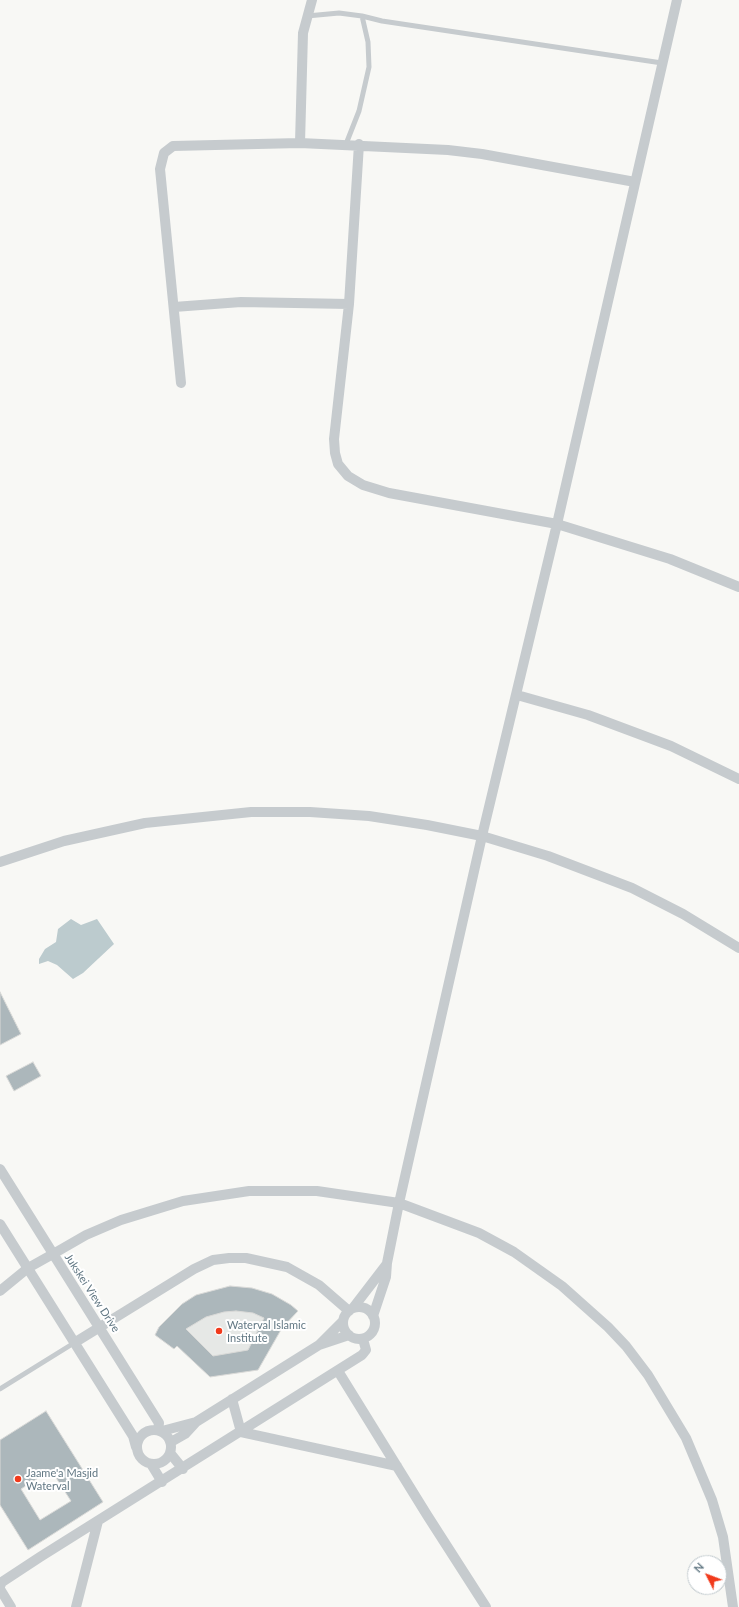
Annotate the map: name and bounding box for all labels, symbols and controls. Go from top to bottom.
street label: Jukskei View Drive [62,1251,122,1335]
place label: Waterval Islamic Institute [227,1318,306,1344]
marker: Waterval Islamic Institute [214,1326,224,1336]
place label: Jaame'a Masjid Waterval [26,1466,98,1492]
marker: Jaame'a Masjid Waterval [13,1474,23,1484]
north arrow [687,1555,727,1595]
text: N [691,1560,706,1575]

